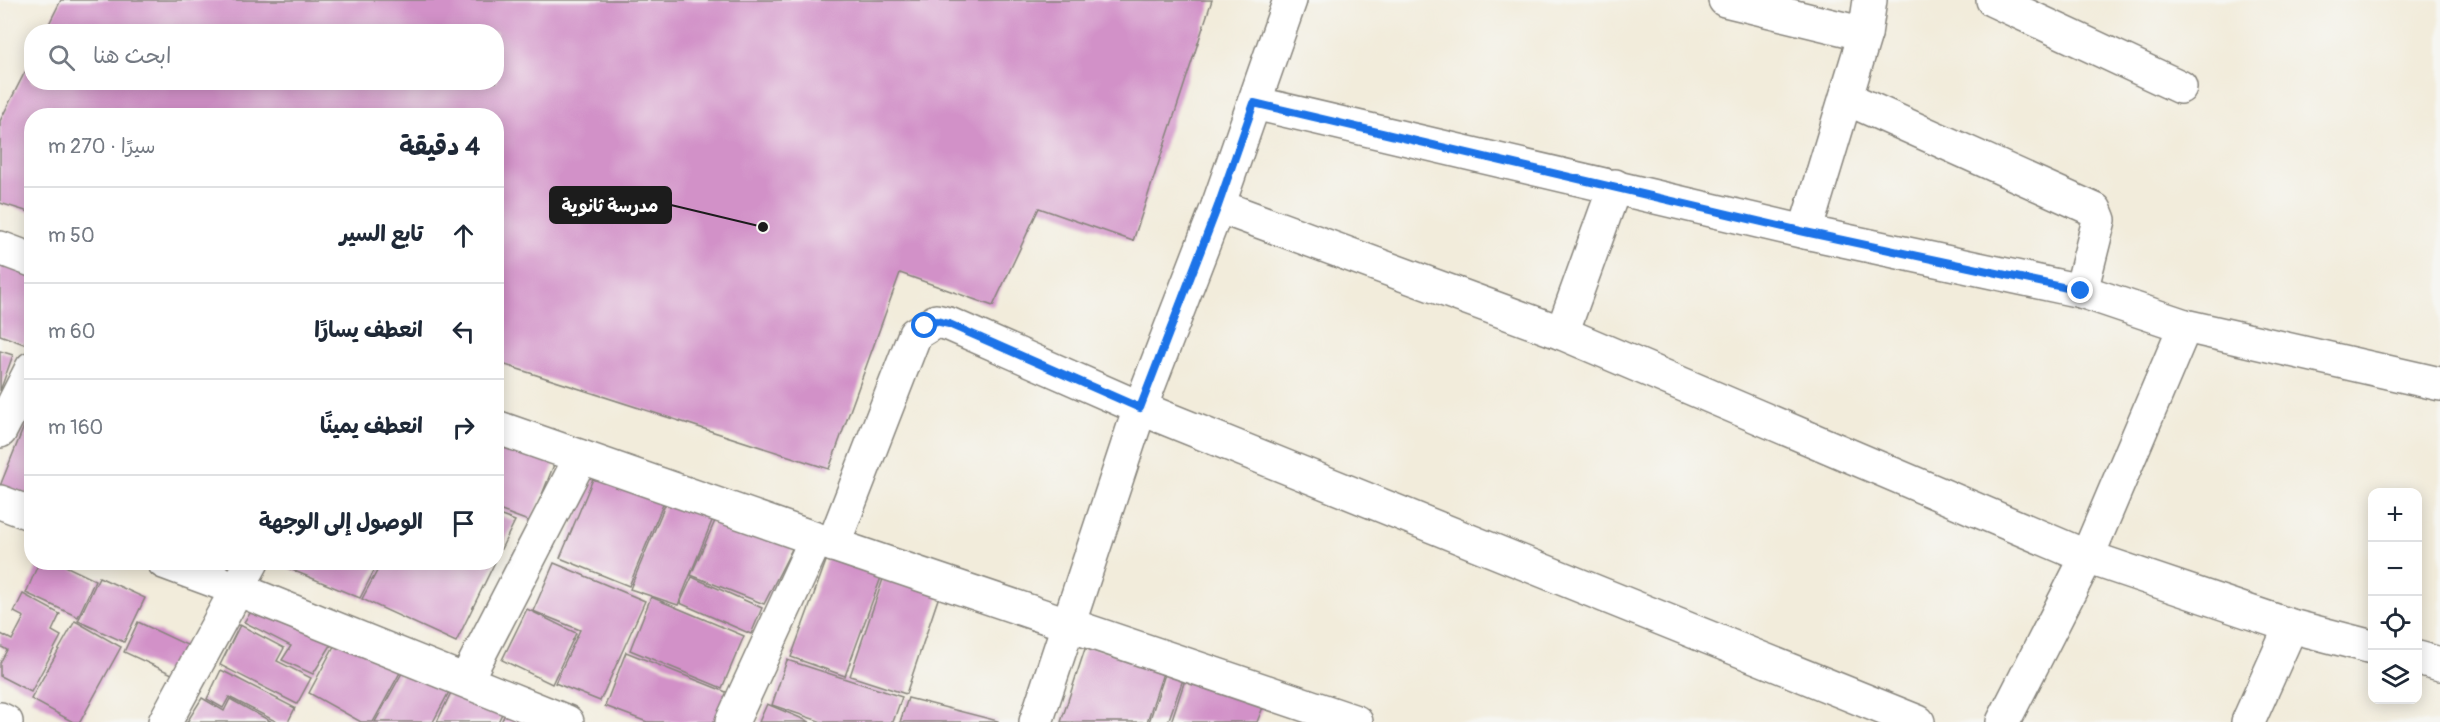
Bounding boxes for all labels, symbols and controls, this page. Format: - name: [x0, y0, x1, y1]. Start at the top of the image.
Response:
- search box: [24, 24, 504, 90]
- icon: search: [45, 41, 78, 74]
- text: ابحث هنا: [93, 42, 171, 70]
- text: 4 دقيقة: [399, 131, 480, 163]
- text: سيرًا · 270 m: [48, 134, 155, 159]
- callout: مدرسة ثانوية: [550, 187, 671, 223]
- text: مدرسة ثانوية: [562, 195, 658, 218]
- icon: ahead: [447, 219, 480, 252]
- text: تابع السير: [340, 220, 423, 248]
- text: 50 m: [48, 223, 95, 248]
- route end: [2067, 277, 2093, 303]
- route start: [911, 312, 937, 338]
- icon: left: [447, 315, 480, 348]
- text: انعطف يسارًا: [314, 316, 423, 344]
- text: 60 m: [48, 319, 95, 344]
- icon: right: [447, 411, 480, 444]
- text: انعطف يمينًا: [320, 412, 423, 440]
- text: 160 m: [48, 415, 103, 440]
- map controls: [2368, 488, 2422, 704]
- button: +: [2368, 488, 2422, 542]
- icon: arrive: [447, 507, 480, 540]
- text: الوصول إلى الوجهة: [259, 508, 423, 536]
- button: −: [2368, 542, 2422, 596]
- button: locate: [2368, 596, 2422, 650]
- button: layers: [2368, 650, 2422, 704]

